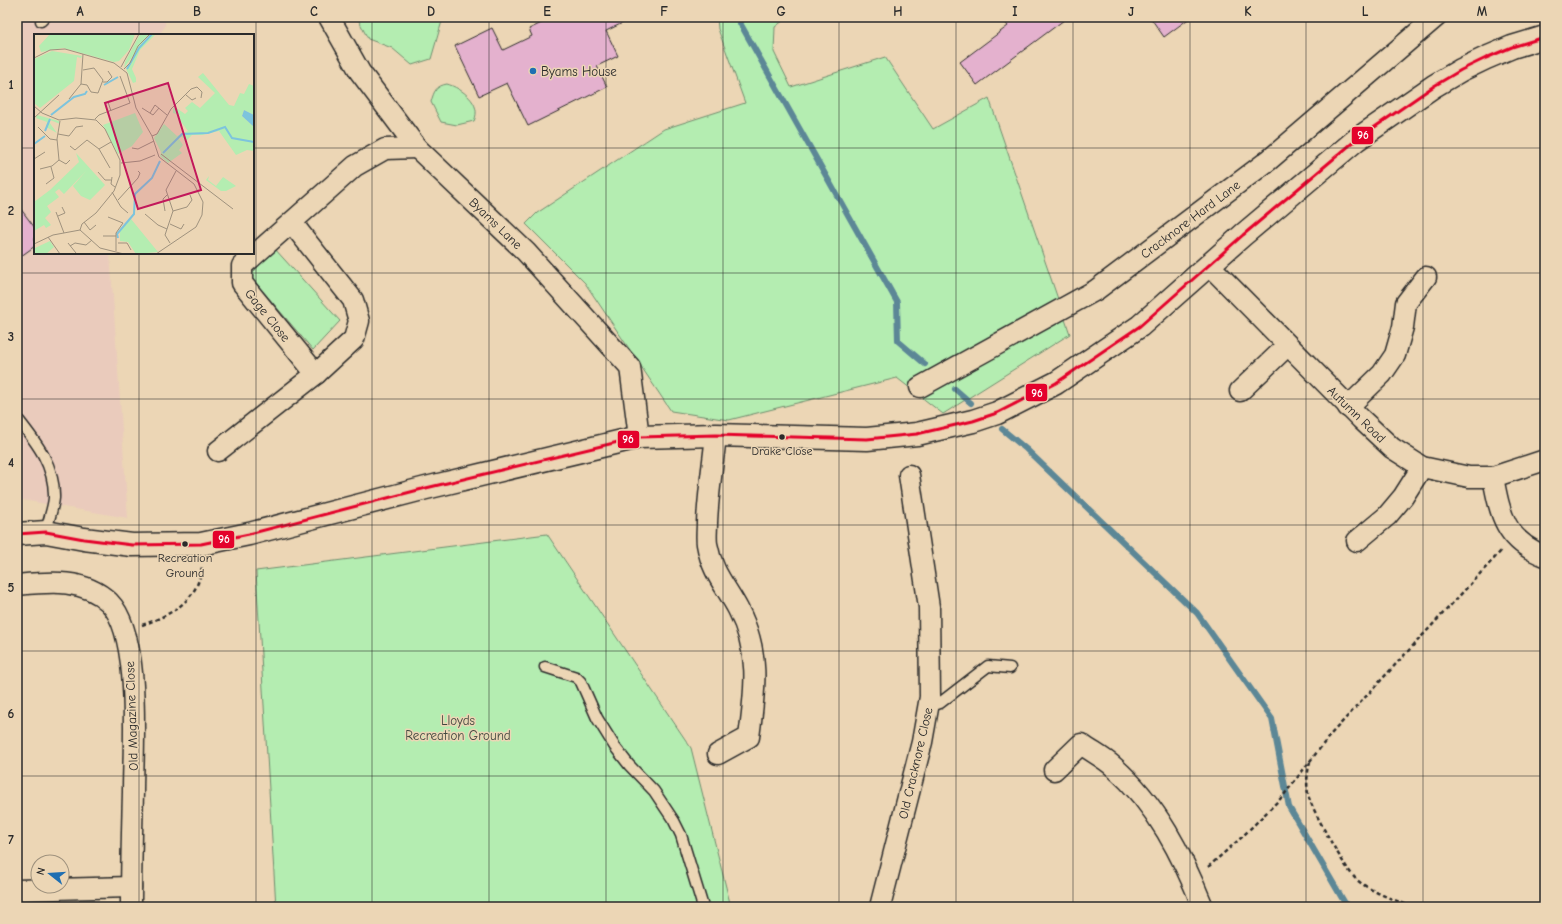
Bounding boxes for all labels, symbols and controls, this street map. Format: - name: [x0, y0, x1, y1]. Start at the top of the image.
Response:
- text: A: [76, 4, 84, 19]
- text: B: [193, 4, 201, 19]
- text: C: [310, 4, 318, 19]
- text: D: [427, 4, 435, 19]
- text: E: [543, 4, 551, 19]
- text: F: [660, 4, 668, 19]
- text: G: [776, 4, 786, 19]
- text: H: [893, 4, 903, 19]
- text: I: [1012, 4, 1018, 19]
- text: J: [1128, 4, 1134, 19]
- text: K: [1244, 4, 1252, 19]
- text: L: [1362, 4, 1369, 19]
- text: M: [1477, 4, 1488, 19]
- inset map: [34, 34, 254, 254]
- place label: Byams House: [541, 64, 617, 79]
- marker: Byams House: [528, 66, 538, 76]
- text: 1: [8, 77, 14, 92]
- line badge: 96: [1351, 126, 1374, 145]
- text: 96: [1357, 129, 1369, 142]
- street label: Cracknore Hard Lane: [1138, 177, 1243, 262]
- street label: Byams Lane: [466, 194, 526, 253]
- text: 2: [8, 203, 14, 218]
- street label: Gage Close: [242, 286, 294, 345]
- text: 3: [8, 329, 14, 344]
- line badge: 96: [1025, 383, 1048, 402]
- street label: Autumn Road: [1325, 383, 1389, 446]
- text: 96: [1031, 387, 1043, 400]
- line badge: 96: [617, 430, 640, 449]
- marker: Drake Close: [777, 432, 787, 442]
- text: 96: [622, 433, 634, 446]
- place label: Drake Close: [751, 444, 813, 458]
- text: 4: [8, 455, 14, 470]
- line badge: 96: [212, 530, 235, 549]
- text: 96: [218, 533, 230, 546]
- marker: Recreation Ground: [180, 539, 190, 549]
- place label: Recreation Ground: [158, 551, 212, 580]
- text: 5: [8, 580, 15, 595]
- street label: Old Magazine Close: [122, 660, 141, 771]
- street label: Old Cracknore Close: [895, 705, 936, 820]
- text: 6: [8, 706, 15, 721]
- park label: Lloyds Recreation Ground: [405, 713, 511, 743]
- text: 7: [8, 832, 14, 847]
- north arrow: [30, 854, 70, 894]
- text: N: [34, 866, 48, 877]

